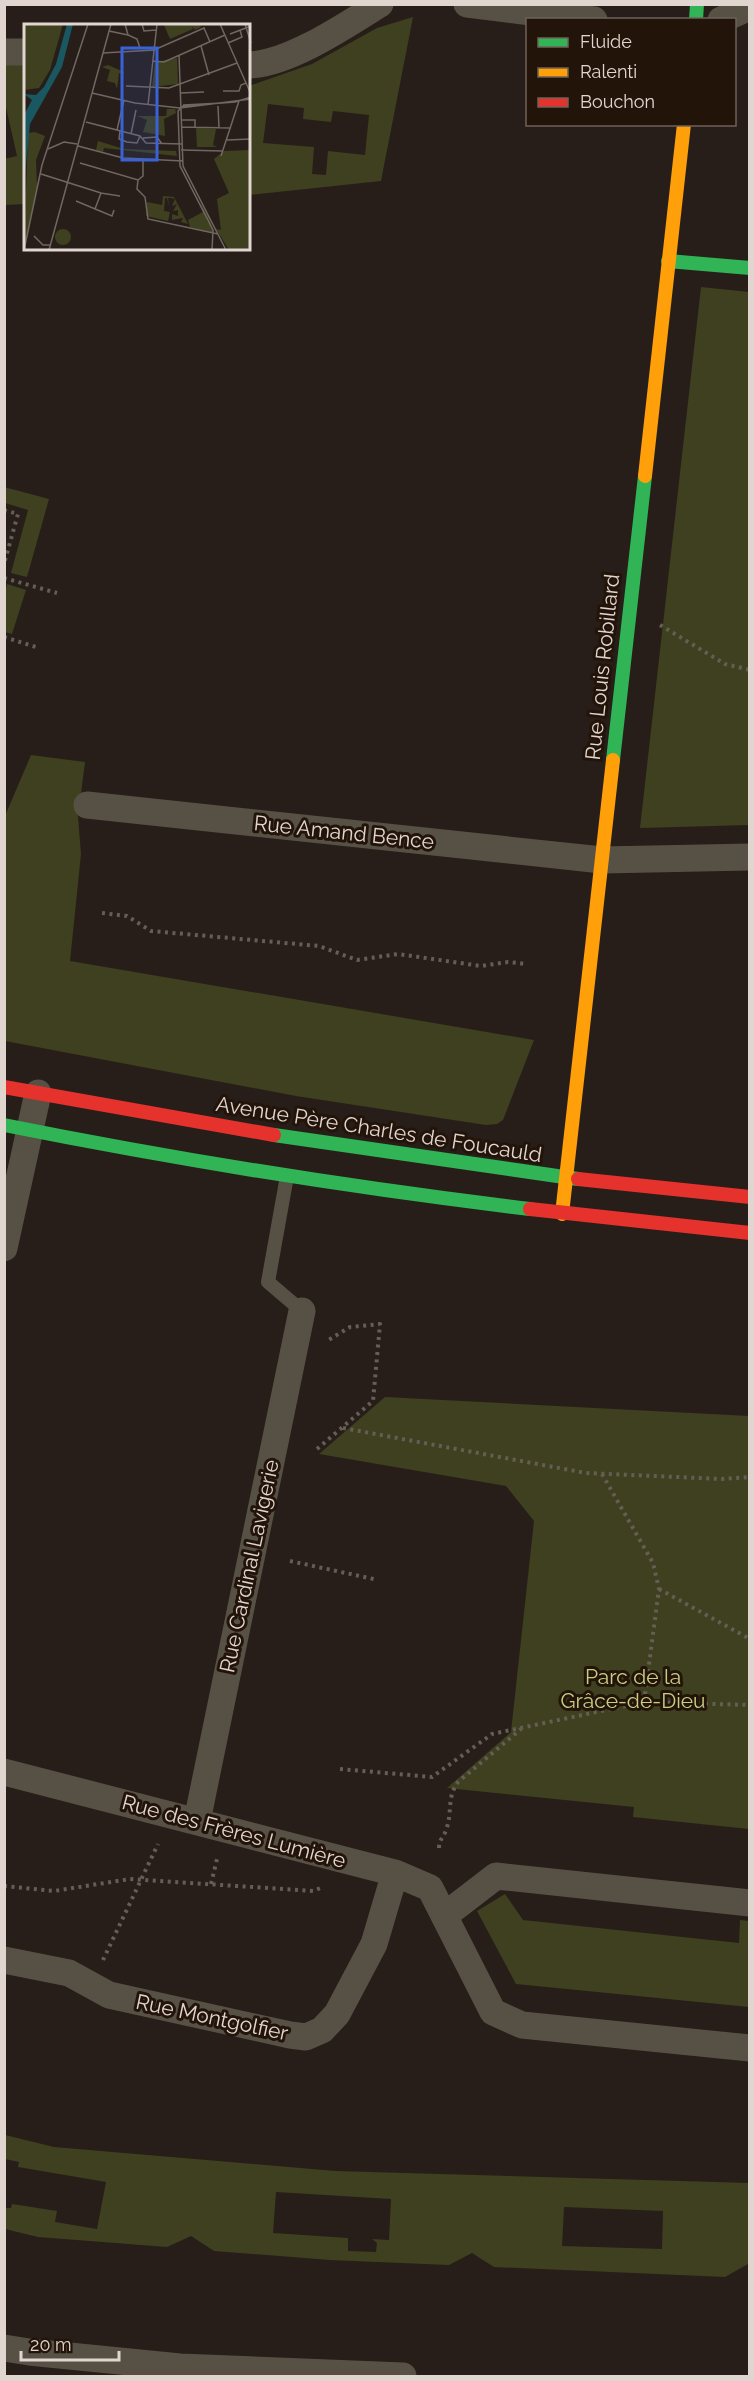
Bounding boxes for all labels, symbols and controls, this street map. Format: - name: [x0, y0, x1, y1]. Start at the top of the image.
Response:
- legend: [526, 18, 736, 126]
- inset map: [24, 24, 250, 250]
- text: Fluide: [580, 31, 632, 52]
- text: Ralenti: [580, 61, 637, 82]
- text: Bouchon: [580, 91, 655, 112]
- street label: Rue Louis Robillard: [580, 573, 624, 761]
- street label: Rue Amand Bence: [253, 810, 435, 854]
- street label: Avenue Père Charles de Foucauld: [214, 1091, 544, 1167]
- street label: Rue Cardinal Lavigerie: [214, 1457, 284, 1675]
- park label: Parc de la Grâce-de-Dieu: [560, 1664, 706, 1713]
- street label: Rue des Frères Lumière: [119, 1789, 349, 1873]
- street label: Rue Montgolfier: [134, 1989, 291, 2045]
- scale bar: [21, 2324, 118, 2362]
- text: 20 m: [30, 2334, 72, 2355]

